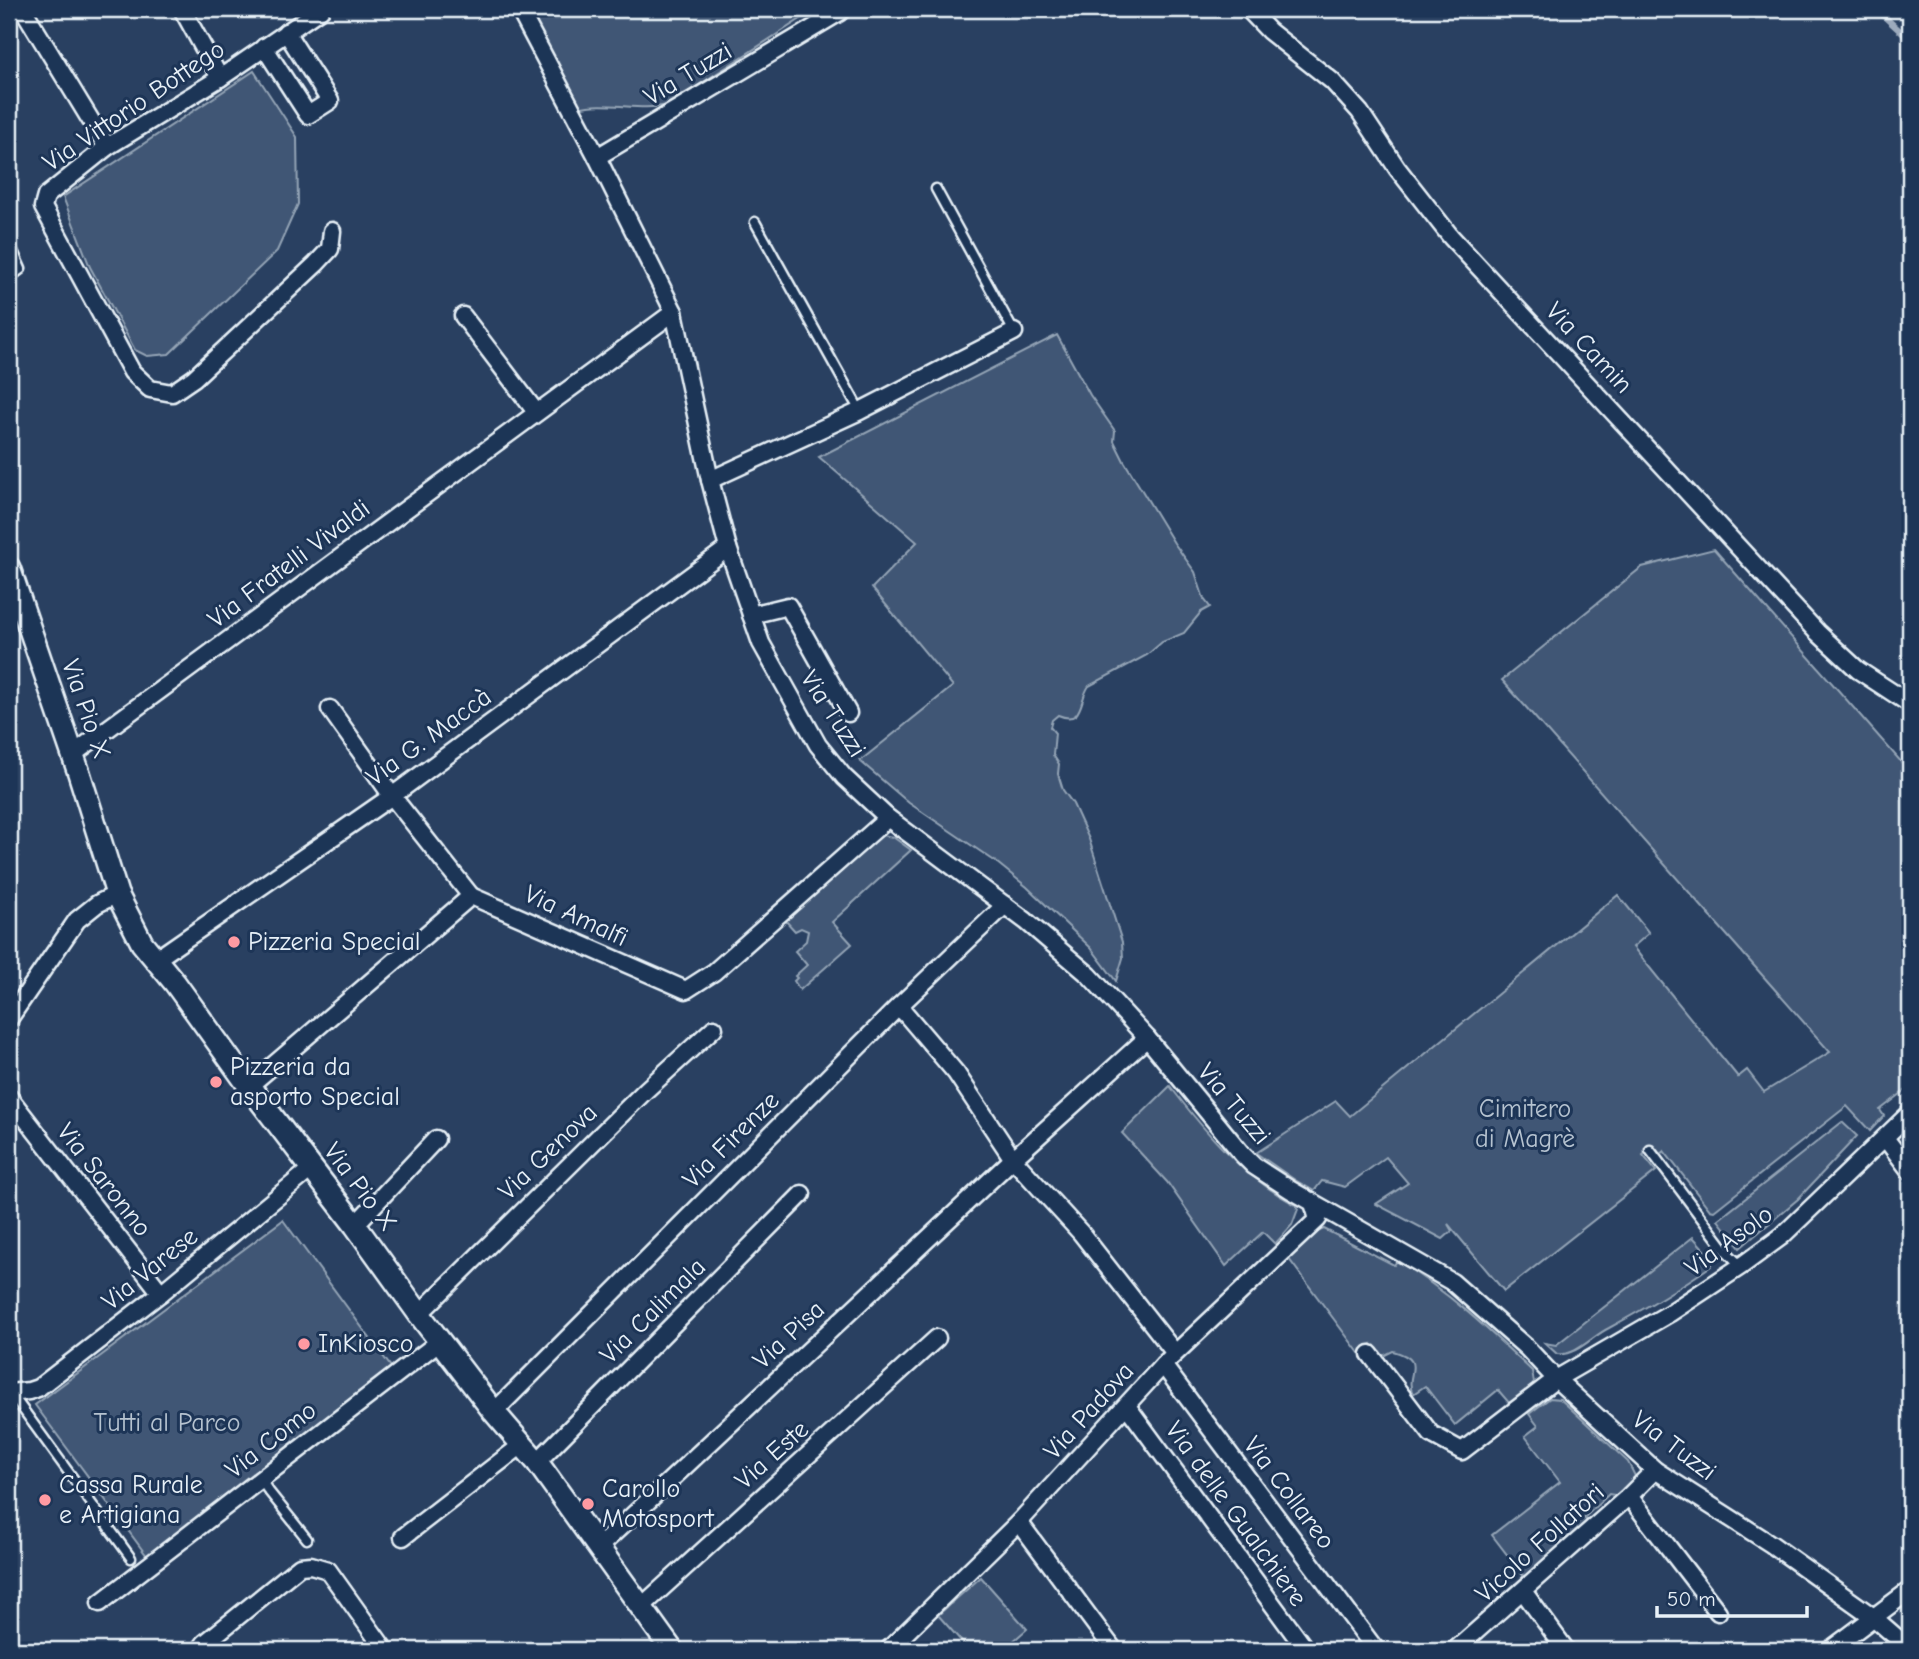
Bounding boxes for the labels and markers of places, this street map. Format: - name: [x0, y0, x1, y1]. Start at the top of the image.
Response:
- place label: Pizzeria Special: [248, 927, 421, 957]
- marker: Pizzeria Special: [226, 934, 242, 950]
- place label: Pizzeria da asporto Special: [230, 1052, 400, 1112]
- marker: Pizzeria da asporto Special: [208, 1074, 224, 1090]
- place label: InKiosco: [318, 1329, 414, 1359]
- marker: InKiosco: [296, 1336, 312, 1352]
- place label: Cassa Rurale e Artigiana: [59, 1470, 203, 1530]
- place label: Carollo Motosport: [602, 1474, 715, 1534]
- marker: Cassa Rurale e Artigiana: [37, 1492, 53, 1508]
- marker: Carollo Motosport: [580, 1496, 596, 1512]

